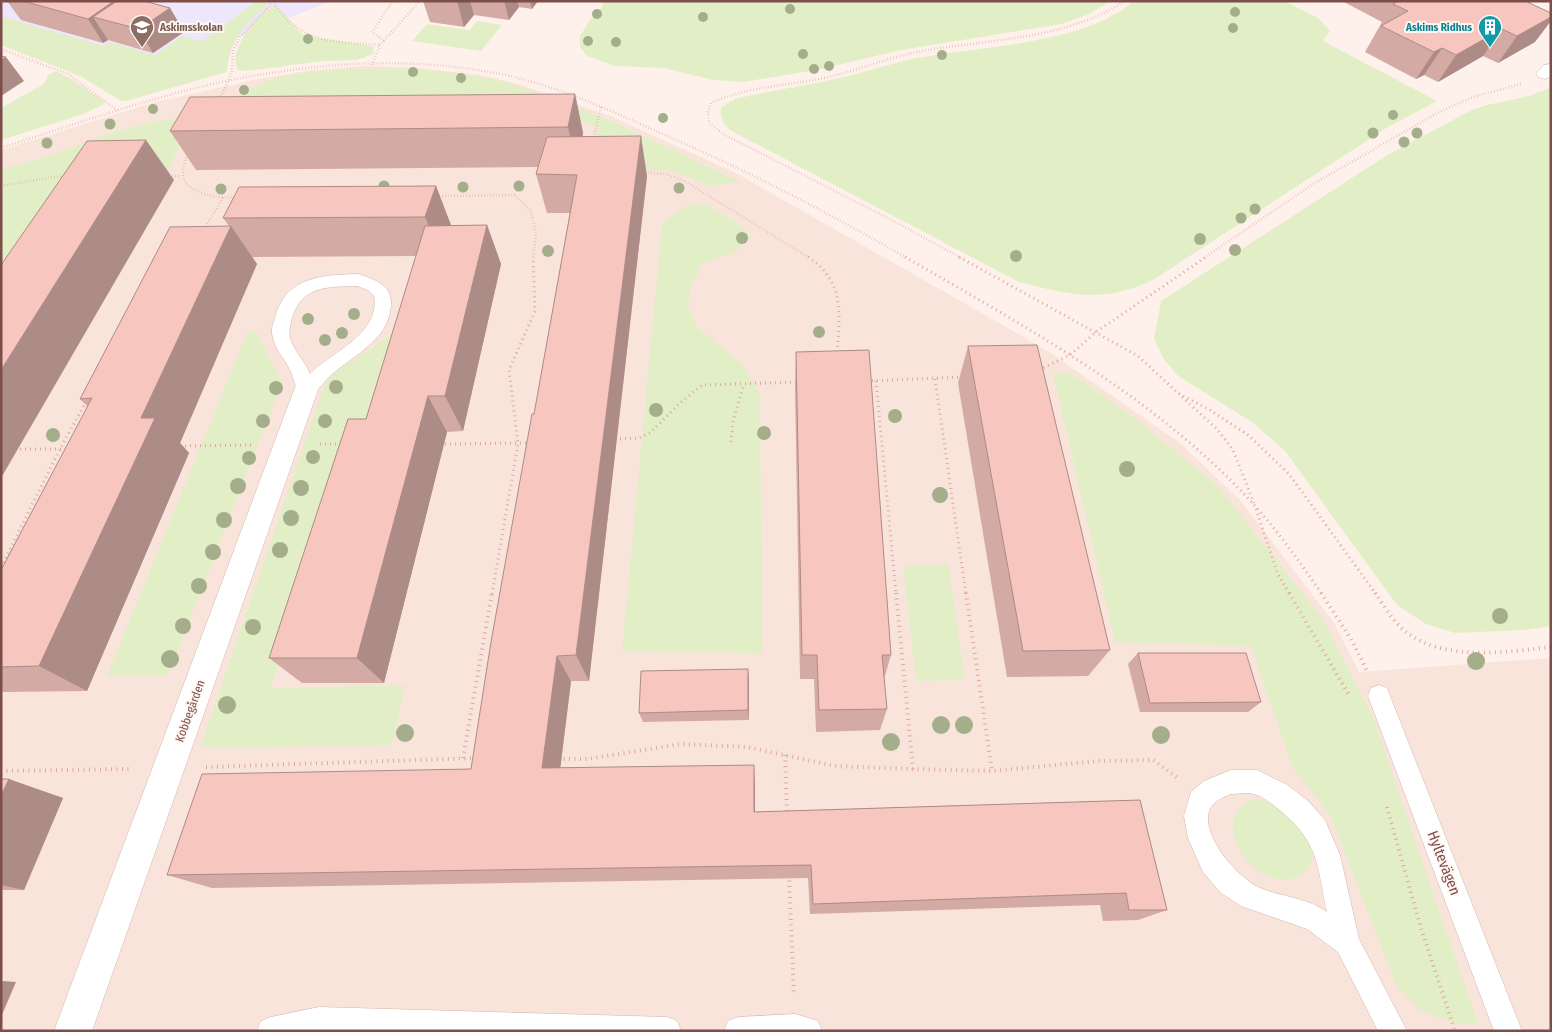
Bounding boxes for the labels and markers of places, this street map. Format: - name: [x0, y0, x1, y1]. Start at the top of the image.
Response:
- school or university icon: Askimsskolan: [129, 14, 155, 48]
- building icon: Askims Ridhus: [1477, 14, 1503, 48]
- place label: Askimsskolan: [159, 21, 223, 34]
- place label: Askims Ridhus: [1405, 21, 1472, 34]

